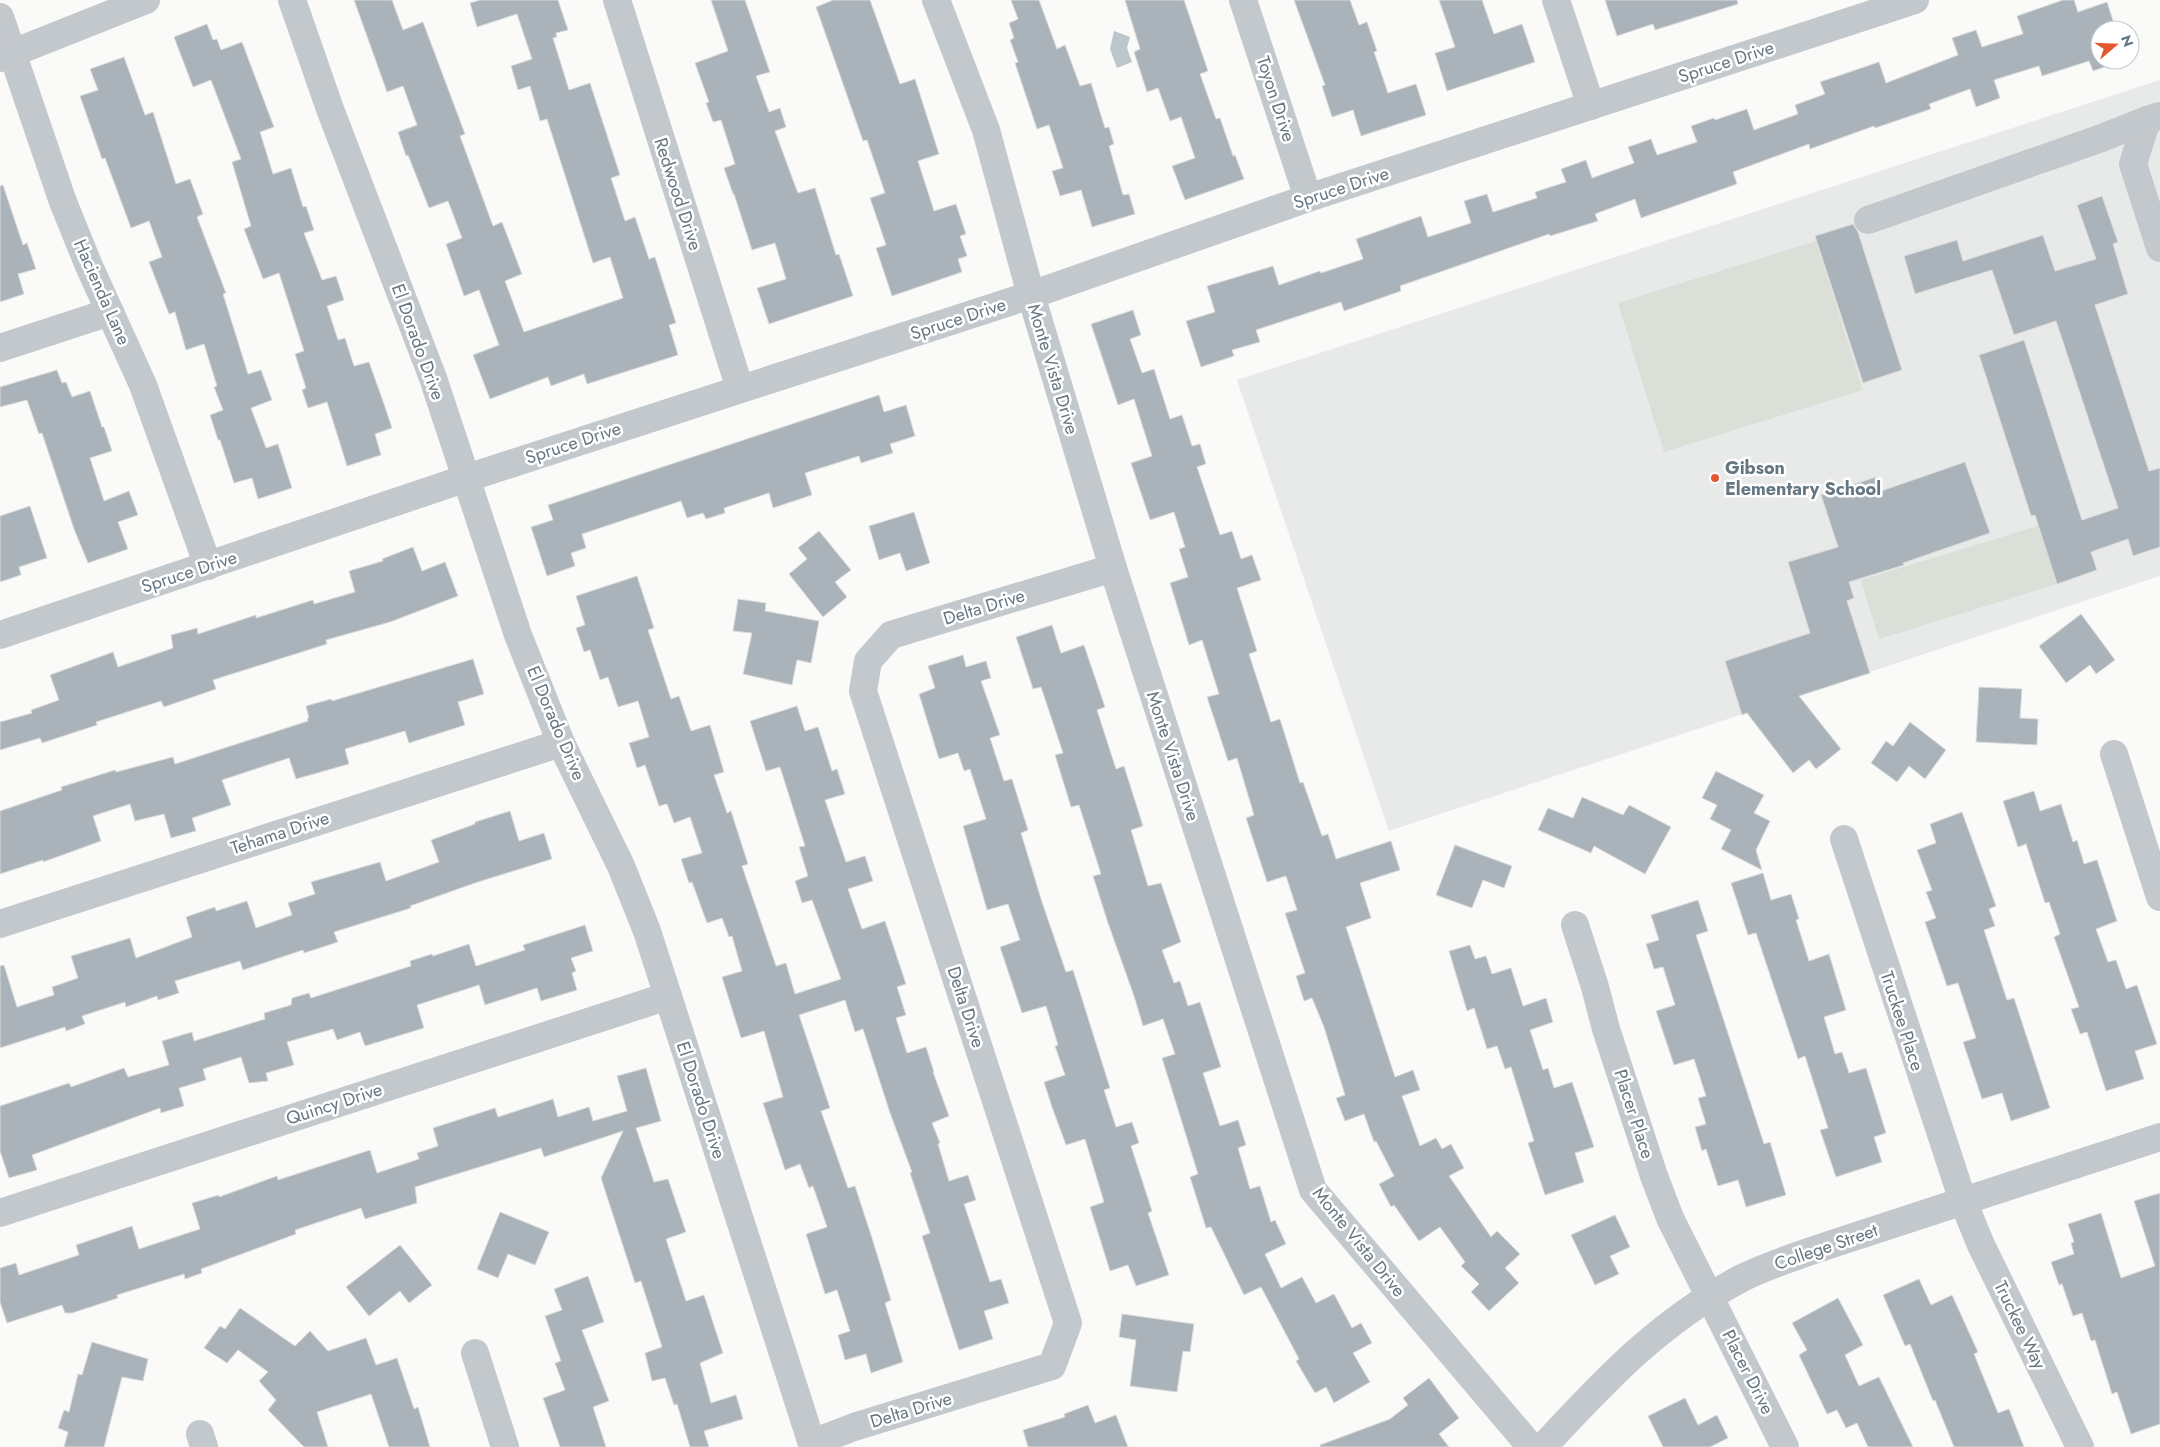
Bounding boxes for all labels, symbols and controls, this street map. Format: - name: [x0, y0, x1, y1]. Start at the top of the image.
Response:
- north arrow: [2090, 20, 2140, 70]
- text: N: [2116, 32, 2139, 49]
- street label: Spruce Drive: [1675, 34, 1777, 90]
- street label: Toyon Drive: [1250, 53, 1302, 145]
- street label: Redwood Drive: [648, 134, 708, 254]
- street label: Spruce Drive: [1290, 160, 1392, 216]
- street label: Hacienda Lane: [67, 235, 137, 349]
- street label: El Dorado Drive: [385, 280, 451, 404]
- street label: Spruce Drive: [907, 291, 1009, 347]
- street label: Monte Vista Drive: [1021, 301, 1085, 437]
- street label: Spruce Drive: [522, 415, 624, 471]
- place label: Gibson Elementary School: [1725, 455, 1881, 502]
- marker: Gibson Elementary School: [1709, 472, 1721, 484]
- street label: Spruce Drive: [138, 544, 240, 600]
- street label: Delta Drive: [940, 582, 1028, 632]
- street label: El Dorado Drive: [520, 662, 592, 784]
- street label: Monte Vista Drive: [1140, 688, 1206, 824]
- street label: Tehama Drive: [227, 805, 333, 861]
- street label: Delta Drive: [941, 963, 991, 1051]
- street label: Truckee Place: [1874, 968, 1930, 1074]
- street label: El Dorado Drive: [670, 1038, 732, 1162]
- street label: Placer Place: [1607, 1066, 1661, 1162]
- street label: Quincy Drive: [283, 1076, 385, 1132]
- street label: Monte Vista Drive: [1306, 1181, 1412, 1303]
- street label: College Street: [1771, 1217, 1882, 1277]
- street label: Truckee Way: [1987, 1276, 2053, 1374]
- street label: Placer Drive: [1716, 1325, 1780, 1419]
- street label: Delta Drive: [867, 1385, 955, 1435]

